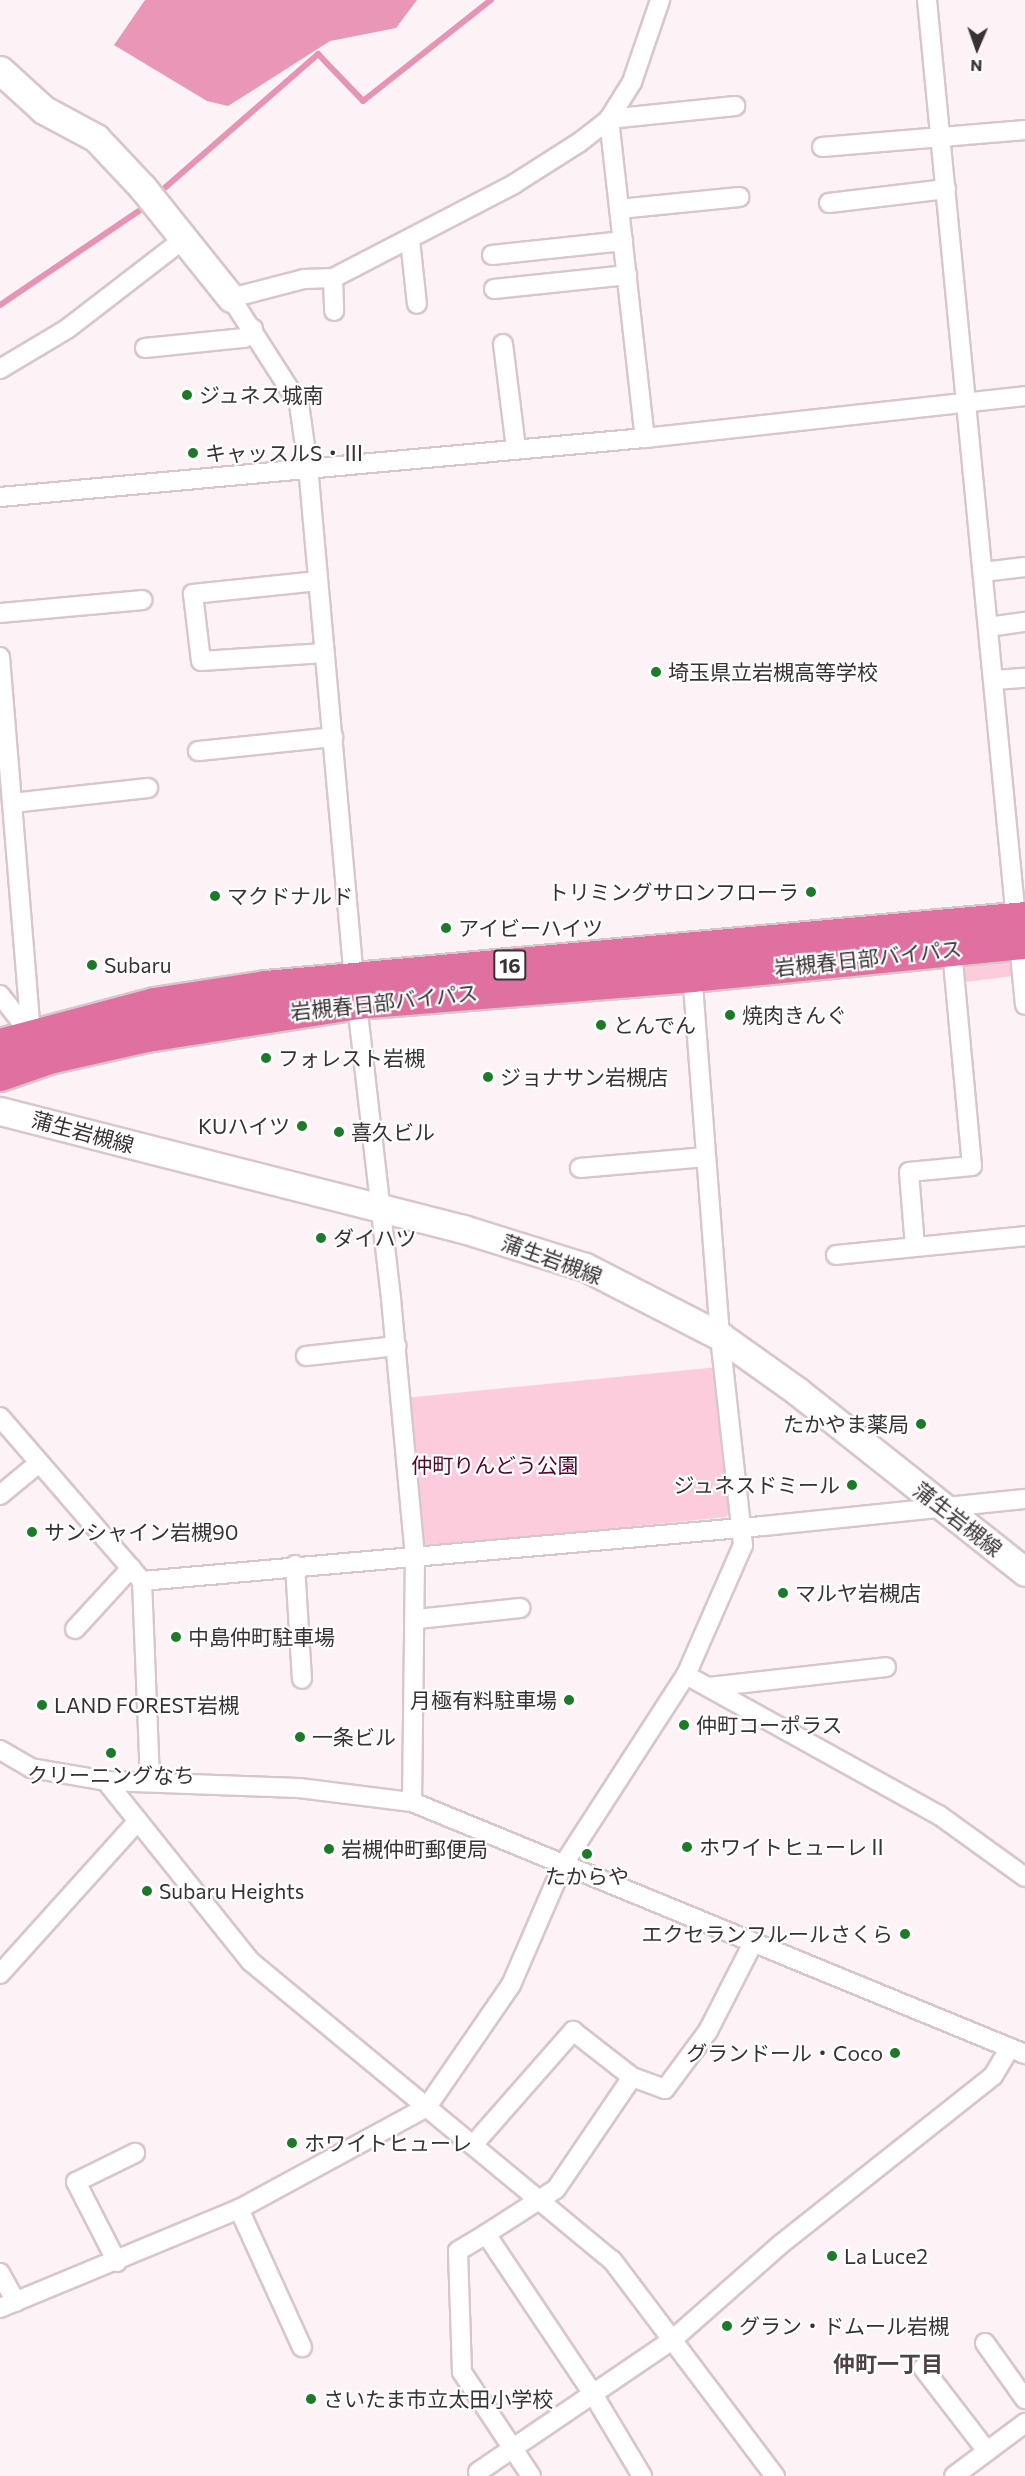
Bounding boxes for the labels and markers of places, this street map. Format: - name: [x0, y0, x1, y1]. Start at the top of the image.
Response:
- place label: ジュネス城南: [199, 382, 325, 408]
- marker: ジュネス城南: [180, 388, 194, 402]
- place label: キャッスルS・Ⅲ: [205, 440, 364, 466]
- marker: キャッスルS・Ⅲ: [186, 446, 200, 460]
- place label: 埼玉県立岩槻高等学校: [668, 659, 878, 685]
- marker: 埼玉県立岩槻高等学校: [649, 665, 663, 679]
- place label: トリミングサロンフローラ: [547, 879, 799, 905]
- place label: マクドナルド: [227, 883, 353, 909]
- marker: トリミングサロンフローラ: [804, 885, 818, 899]
- marker: マクドナルド: [208, 889, 222, 903]
- place label: アイビーハイツ: [458, 915, 605, 941]
- marker: アイビーハイツ: [439, 921, 453, 935]
- place label: Subaru: [104, 952, 172, 978]
- marker: Subaru: [85, 958, 99, 972]
- place label: 焼肉きんぐ: [742, 1002, 847, 1028]
- marker: 焼肉きんぐ: [723, 1008, 737, 1022]
- place label: とんでん: [613, 1012, 697, 1038]
- marker: とんでん: [594, 1018, 608, 1032]
- place label: フォレスト岩槻: [278, 1045, 425, 1071]
- marker: フォレスト岩槻: [259, 1051, 273, 1065]
- place label: ジョナサン岩槻店: [500, 1064, 668, 1090]
- marker: ジョナサン岩槻店: [481, 1070, 495, 1084]
- place label: KUハイツ: [198, 1113, 290, 1139]
- marker: KUハイツ: [295, 1119, 309, 1133]
- place label: 喜久ビル: [351, 1119, 435, 1145]
- marker: 喜久ビル: [332, 1125, 346, 1139]
- place label: ダイハツ: [333, 1225, 417, 1251]
- marker: ダイハツ: [314, 1231, 328, 1245]
- place label: たかやま薬局: [783, 1411, 909, 1437]
- marker: たかやま薬局: [914, 1417, 928, 1431]
- place label: ジュネスドミール: [672, 1472, 840, 1498]
- marker: ジュネスドミール: [845, 1478, 859, 1492]
- place label: サンシャイン岩槻90: [44, 1519, 238, 1545]
- marker: サンシャイン岩槻90: [25, 1525, 39, 1539]
- place label: マルヤ岩槻店: [795, 1580, 921, 1606]
- marker: マルヤ岩槻店: [776, 1586, 790, 1600]
- place label: 中島仲町駐車場: [188, 1624, 335, 1650]
- marker: 中島仲町駐車場: [169, 1630, 183, 1644]
- place label: 月極有料駐車場: [410, 1687, 557, 1713]
- place label: LAND FOREST岩槻: [54, 1692, 239, 1718]
- marker: 月極有料駐車場: [562, 1693, 576, 1707]
- marker: LAND FOREST岩槻: [35, 1698, 49, 1712]
- place label: 仲町コーポラス: [696, 1712, 843, 1738]
- marker: 仲町コーポラス: [677, 1718, 691, 1732]
- place label: 一条ビル: [312, 1724, 396, 1750]
- marker: 一条ビル: [293, 1730, 307, 1744]
- marker: クリーニングなち: [104, 1746, 118, 1760]
- place label: クリーニングなち: [27, 1762, 195, 1788]
- place label: ホワイトヒューレⅡ: [699, 1834, 888, 1860]
- place label: 岩槻仲町郵便局: [341, 1836, 488, 1862]
- marker: ホワイトヒューレⅡ: [680, 1840, 694, 1854]
- marker: 岩槻仲町郵便局: [322, 1842, 336, 1856]
- marker: たからや: [580, 1847, 594, 1861]
- place label: たからや: [545, 1863, 629, 1889]
- place label: Subaru Heights: [159, 1878, 304, 1904]
- marker: Subaru Heights: [140, 1884, 154, 1898]
- place label: エクセランフルールさくら: [641, 1921, 893, 1947]
- marker: エクセランフルールさくら: [898, 1927, 912, 1941]
- place label: グランドール・Coco: [686, 2040, 883, 2066]
- marker: グランドール・Coco: [888, 2046, 902, 2060]
- place label: ホワイトヒューレ: [304, 2130, 472, 2156]
- marker: ホワイトヒューレ: [285, 2136, 299, 2150]
- place label: La Luce2: [844, 2243, 928, 2269]
- marker: La Luce2: [825, 2249, 839, 2263]
- place label: グラン・ドムール岩槻: [739, 2313, 949, 2339]
- marker: グラン・ドムール岩槻: [720, 2319, 734, 2333]
- place label: さいたま市立太田小学校: [323, 2386, 554, 2412]
- marker: さいたま市立太田小学校: [304, 2392, 318, 2406]

